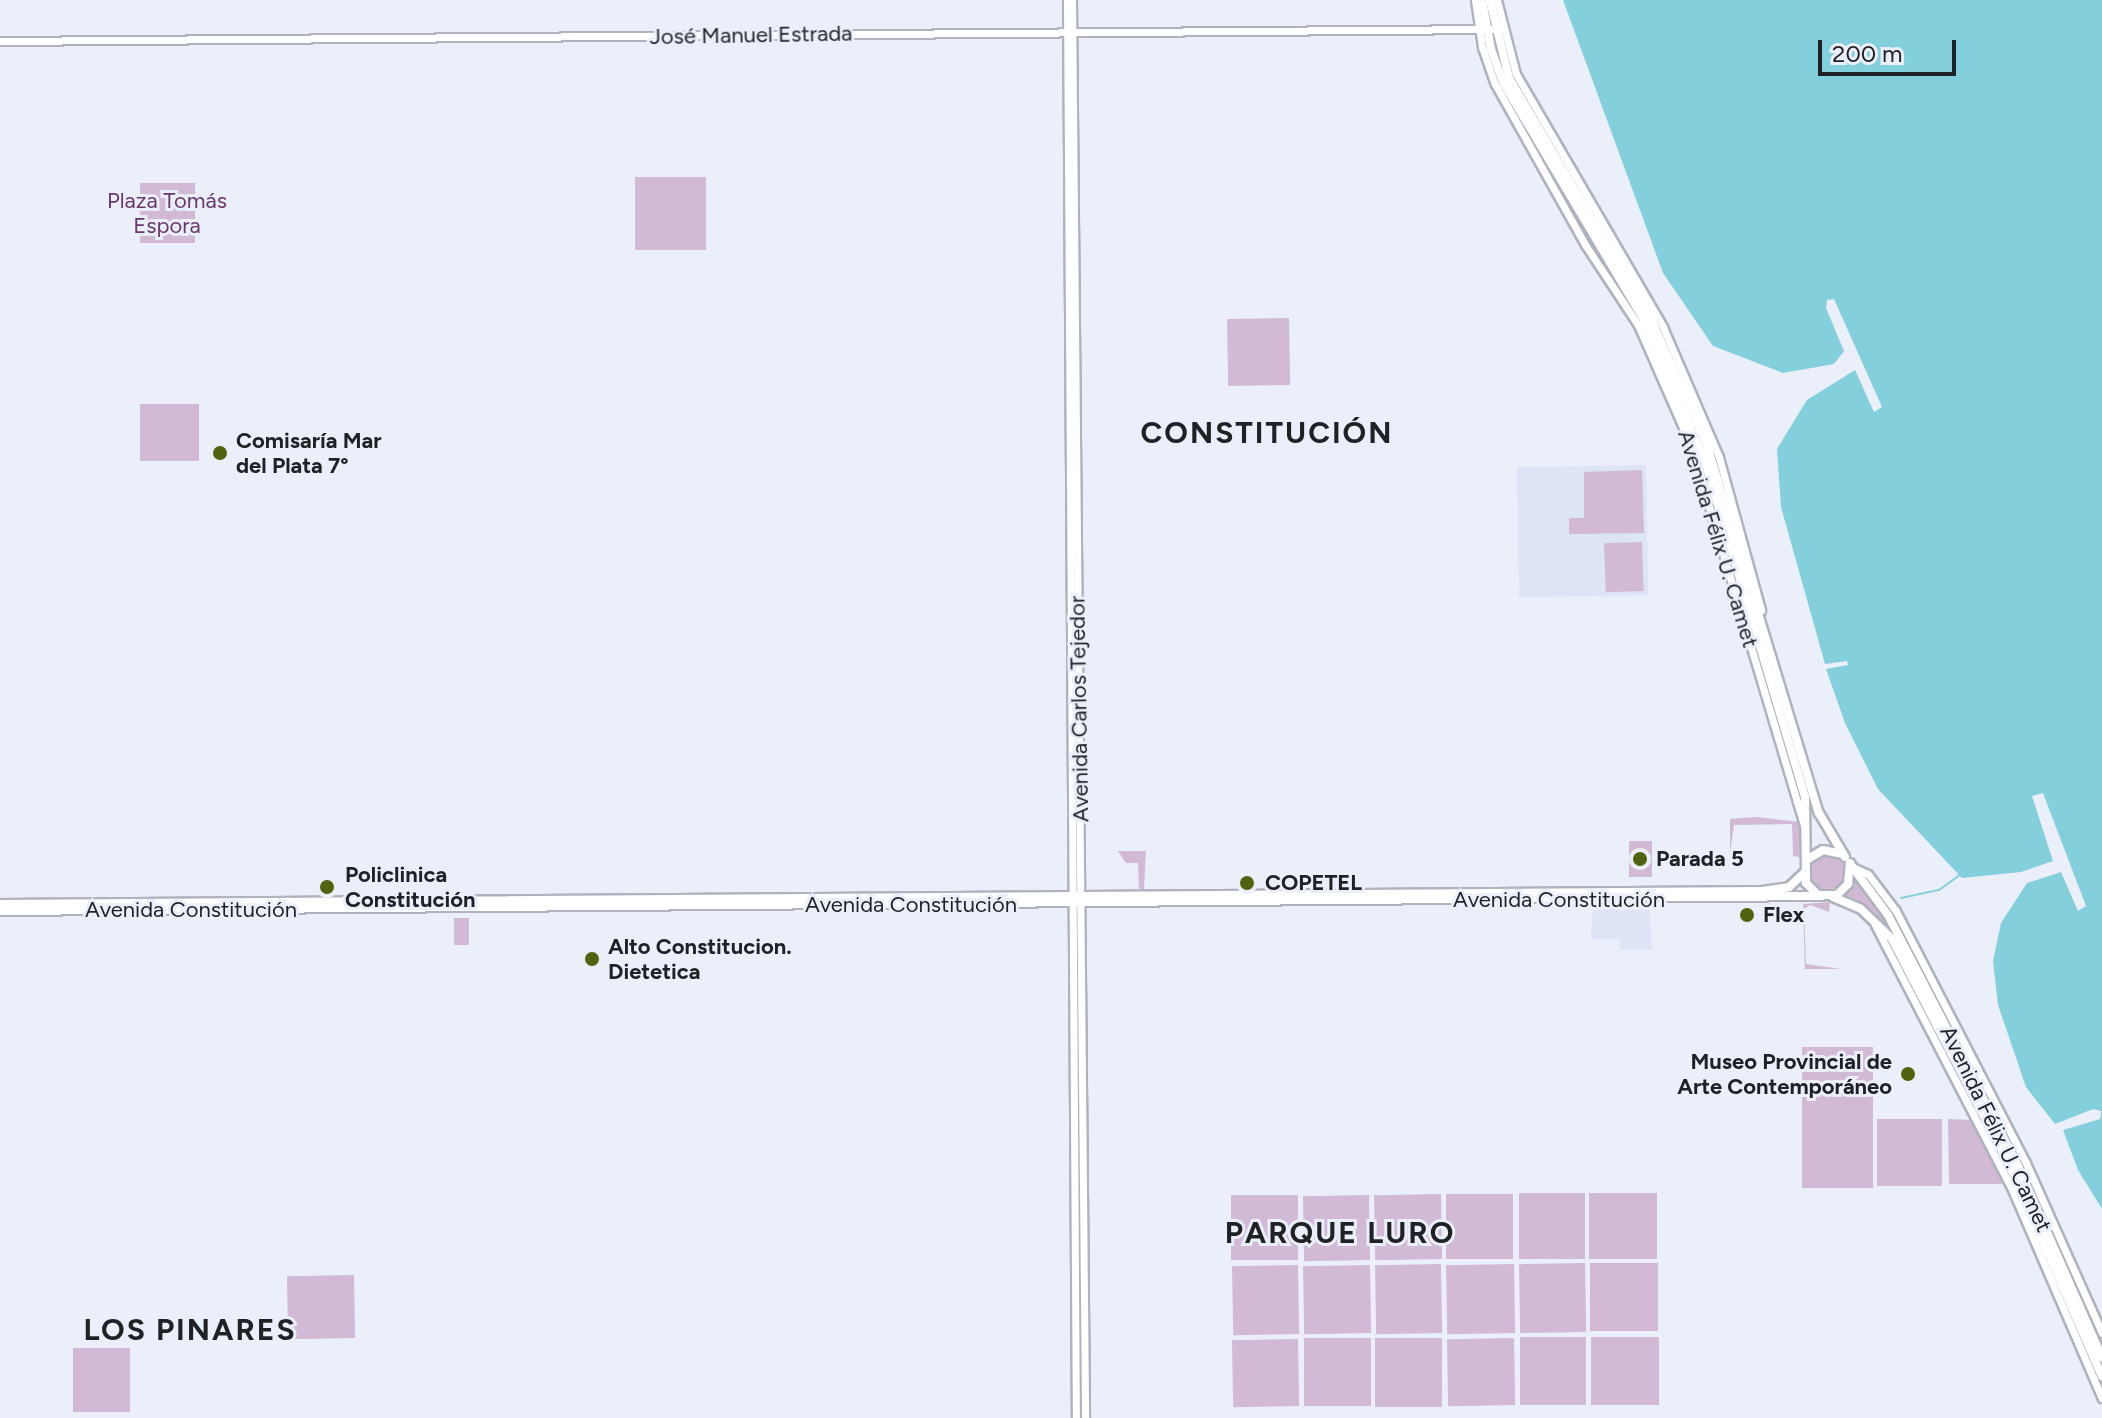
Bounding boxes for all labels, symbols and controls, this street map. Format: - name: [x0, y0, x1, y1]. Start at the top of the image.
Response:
- street label: José Manuel Estrada: [649, 20, 853, 50]
- scale bar: [1822, 24, 1960, 74]
- text: 200 m: [1832, 39, 1903, 68]
- park label: Plaza Tomás Espora: [107, 187, 227, 238]
- district label: CONSTITUCIÓN: [1141, 415, 1393, 451]
- place label: Comisaría Mar del Plata 7°: [236, 427, 382, 478]
- street label: Avenida Félix U. Camet: [1672, 427, 1764, 651]
- marker: Comisaría Mar del Plata 7°: [211, 444, 229, 462]
- street label: Avenida Carlos Tejedor: [1064, 596, 1094, 822]
- place label: Parada 5: [1656, 846, 1744, 872]
- marker: Parada 5: [1631, 850, 1649, 868]
- place label: Policlinica Constitución: [345, 861, 475, 912]
- place label: COPETEL: [1265, 870, 1362, 896]
- marker: COPETEL: [1236, 872, 1258, 894]
- marker: Policlinica Constitución: [316, 876, 338, 898]
- street label: Avenida Constitución: [1453, 887, 1665, 913]
- street label: Avenida Constitución: [805, 892, 1017, 918]
- street label: Avenida Constitución: [85, 897, 297, 923]
- place label: Flex: [1763, 902, 1804, 928]
- marker: Flex: [1738, 906, 1756, 924]
- place label: Alto Constitucion. Dietetica: [608, 933, 792, 984]
- marker: Alto Constitucion. Dietetica: [583, 950, 601, 968]
- street label: Avenida Félix U. Camet: [1935, 1022, 2057, 1236]
- place label: Museo Provincial de Arte Contemporáneo: [1677, 1048, 1892, 1100]
- marker: Museo Provincial de Arte Contemporáneo: [1899, 1065, 1917, 1083]
- district label: PARQUE LURO: [1225, 1215, 1455, 1251]
- district label: LOS PINARES: [83, 1312, 297, 1348]

